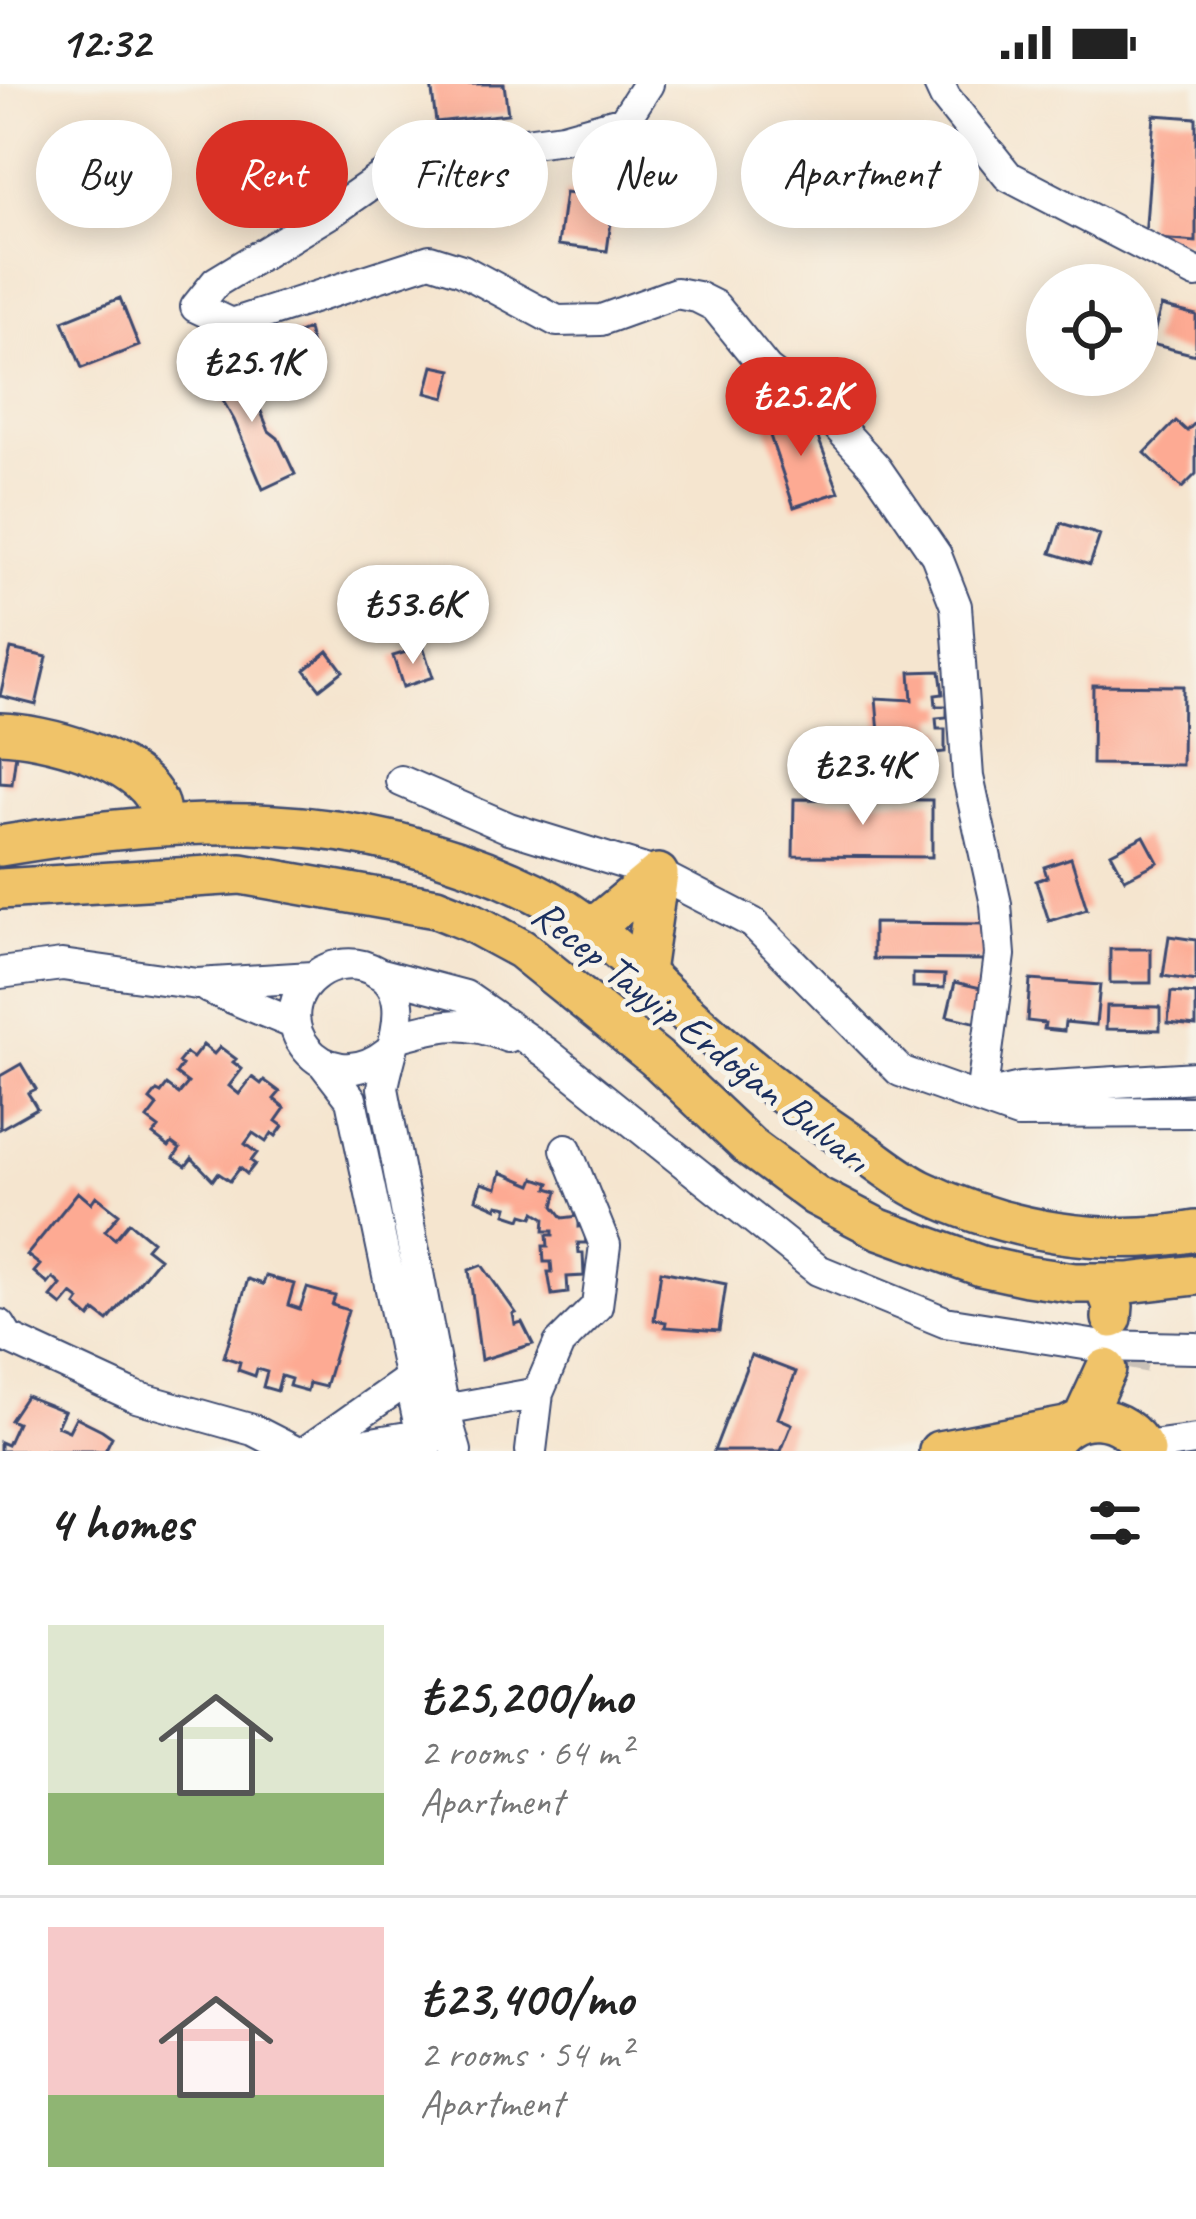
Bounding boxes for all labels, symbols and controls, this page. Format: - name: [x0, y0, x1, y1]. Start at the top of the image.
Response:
- text: 12:32: [60, 14, 150, 71]
- chip: Buy: [36, 120, 172, 228]
- chip: Rent: [196, 120, 348, 228]
- chip: Filters: [372, 120, 548, 228]
- chip: New: [572, 120, 717, 228]
- chip: Apartment: [741, 120, 979, 228]
- map controls: [1026, 264, 1158, 396]
- button: locate: [1026, 264, 1158, 396]
- pin: ₺25.1K: [154, 323, 350, 425]
- text: ₺25.1K: [203, 337, 301, 386]
- pin: ₺25.2K: [703, 357, 899, 459]
- text: ₺25.2K: [752, 371, 850, 420]
- pin: ₺53.6K: [315, 565, 511, 667]
- text: ₺53.6K: [364, 579, 462, 628]
- pin: ₺23.4K: [765, 726, 961, 828]
- text: ₺23.4K: [814, 740, 912, 789]
- street label: Recep Tayyip Erdoğan Bulvarı: [521, 887, 882, 1186]
- icon: filters: [1082, 1490, 1148, 1556]
- text: 4 homes: [48, 1491, 192, 1555]
- text: ₺25,200/mo: [420, 1664, 632, 1728]
- icon: home: [144, 1673, 288, 1817]
- text: 2 rooms · 64 m²: [420, 1728, 631, 1777]
- text: Apartment: [420, 1777, 563, 1826]
- text: ₺23,400/mo: [420, 1966, 633, 2030]
- icon: home: [144, 1975, 288, 2119]
- text: 2 rooms · 54 m²: [420, 2030, 631, 2079]
- text: Apartment: [420, 2079, 563, 2128]

